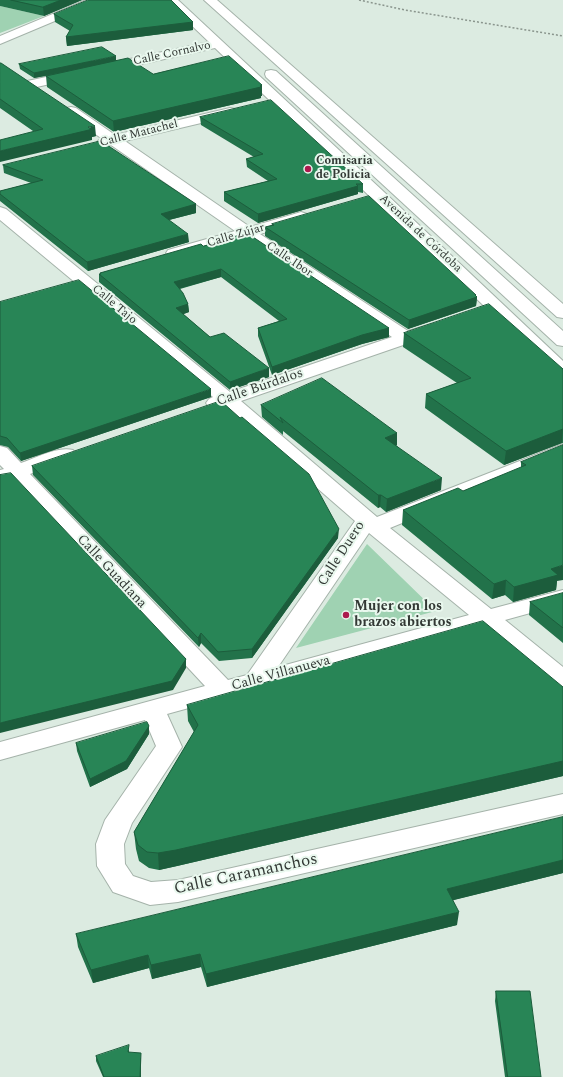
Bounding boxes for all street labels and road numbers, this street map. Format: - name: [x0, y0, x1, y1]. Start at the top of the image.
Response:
- street label: Calle Cornalvo: [132, 39, 212, 69]
- street label: Calle Matachel: [98, 117, 180, 151]
- street label: Avenida de Córdoba: [376, 192, 464, 276]
- street label: Calle Zújar: [206, 221, 266, 251]
- street label: Calle Ibor: [263, 239, 315, 281]
- street label: Calle Tajo: [89, 282, 139, 328]
- street label: Calle Búrdalos: [215, 365, 305, 411]
- street label: Calle Duero: [315, 518, 369, 590]
- street label: Calle Guadiana: [73, 532, 149, 612]
- street label: Calle Villanueva: [230, 653, 332, 695]
- street label: Calle Caramanchos: [172, 850, 320, 900]

